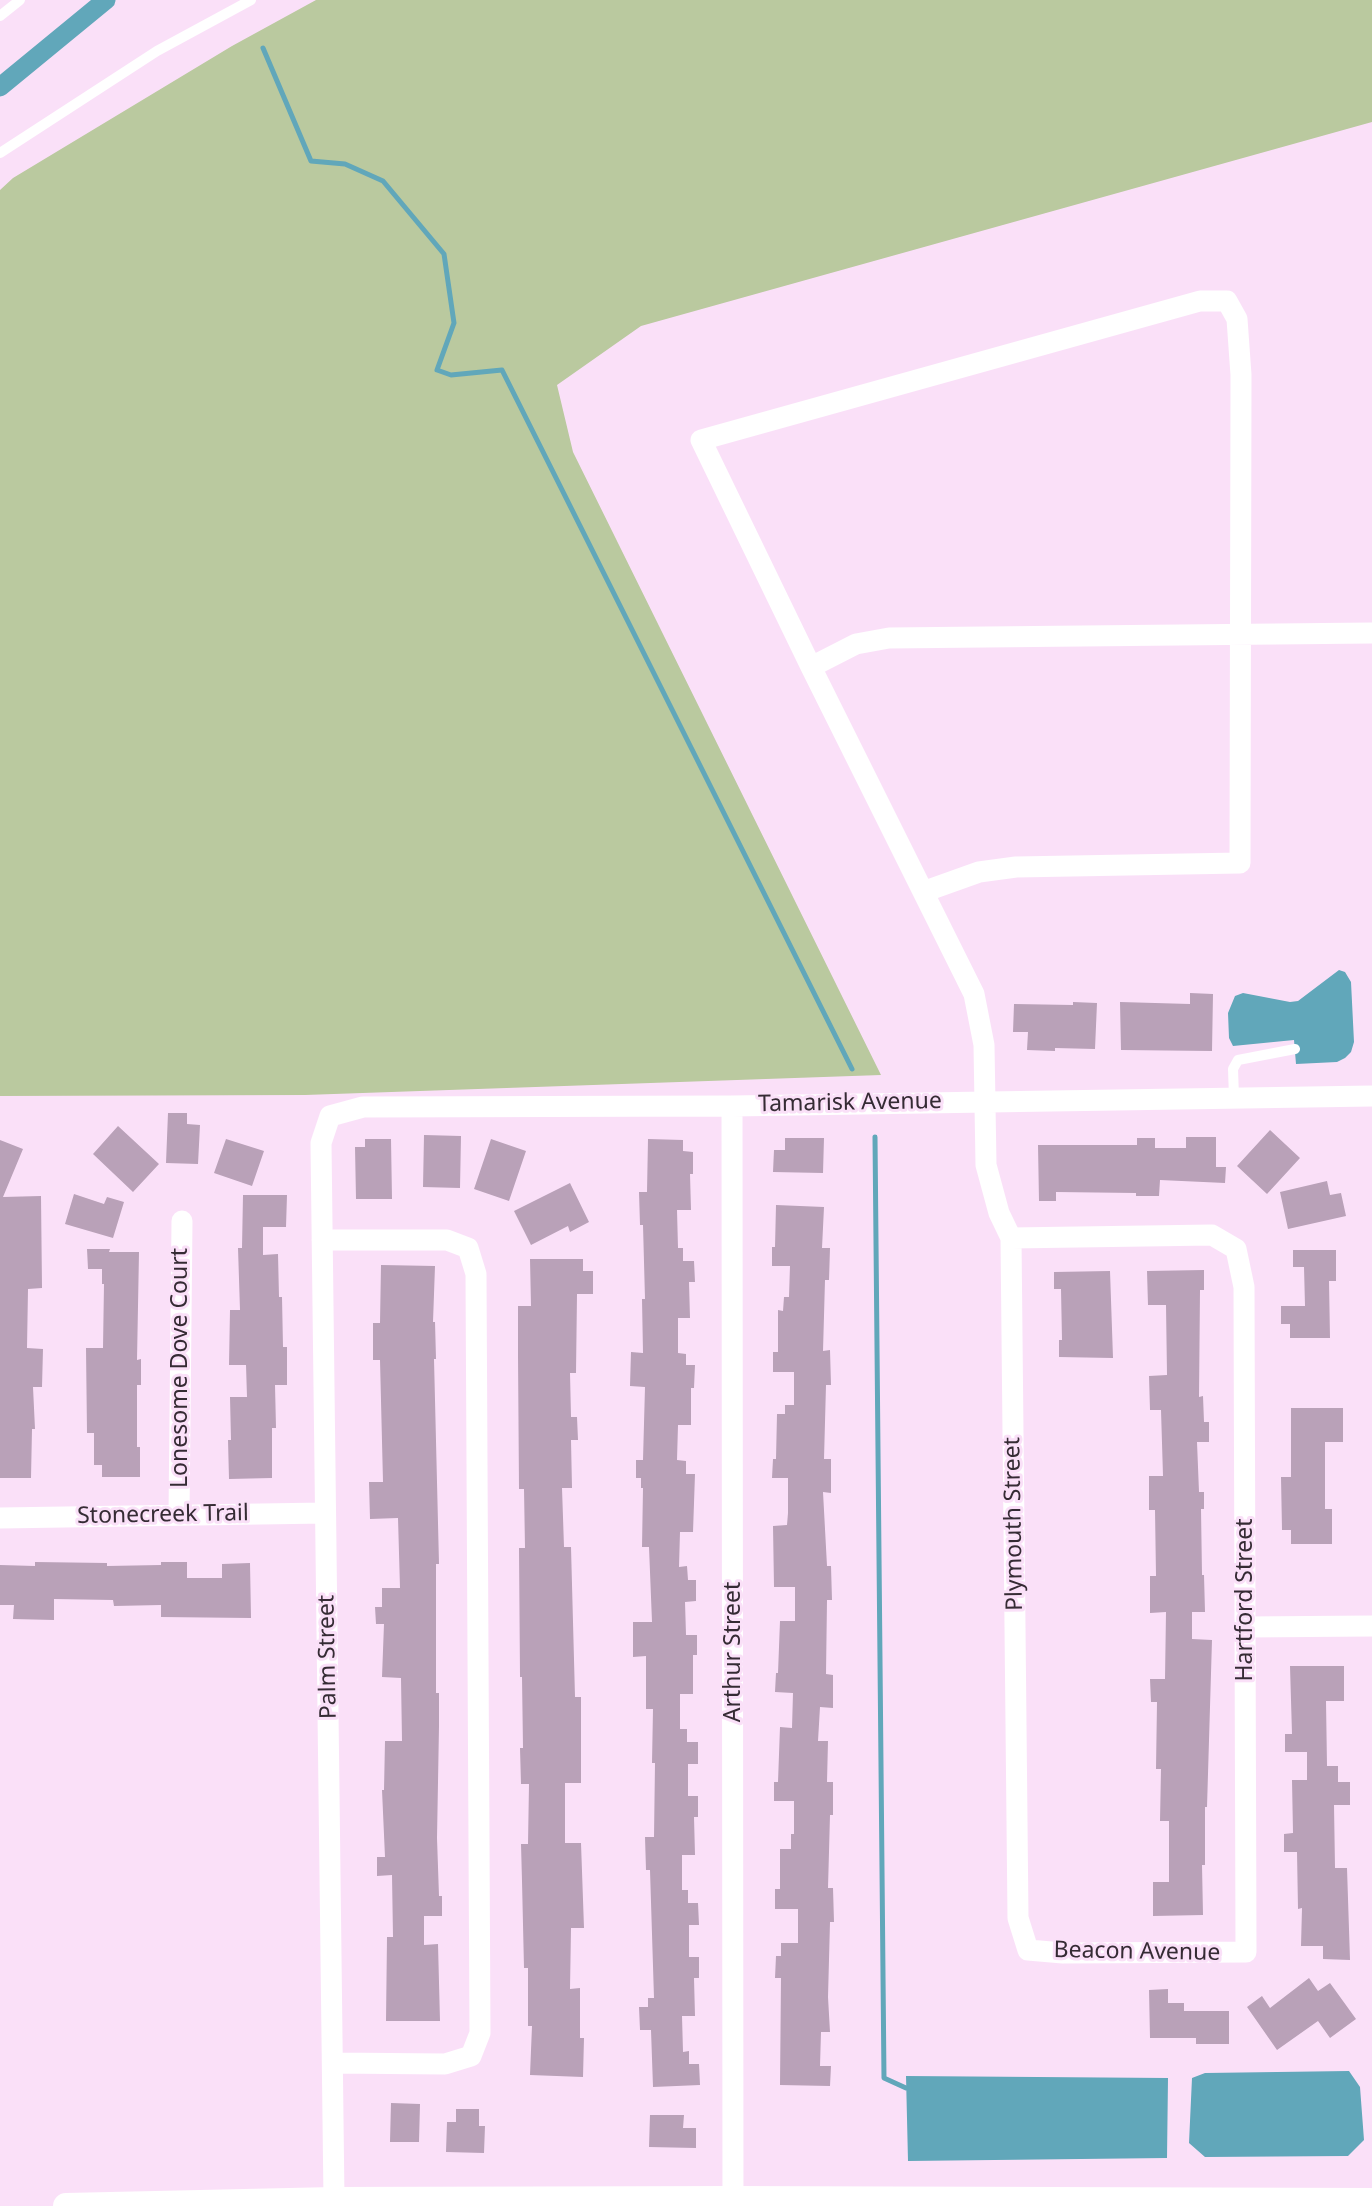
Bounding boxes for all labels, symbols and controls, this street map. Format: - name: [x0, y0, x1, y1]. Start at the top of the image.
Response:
- street label: Tamarisk Avenue: [758, 1088, 942, 1118]
- street label: Lonesome Dove Court: [166, 1248, 194, 1488]
- street label: Plymouth Street: [999, 1437, 1029, 1611]
- street label: Stonecreek Trail: [77, 1500, 249, 1530]
- street label: Hartford Street: [1231, 1519, 1259, 1681]
- street label: Arthur Street: [719, 1582, 747, 1722]
- street label: Palm Street: [313, 1595, 343, 1719]
- street label: Beacon Avenue: [1053, 1937, 1221, 1967]

